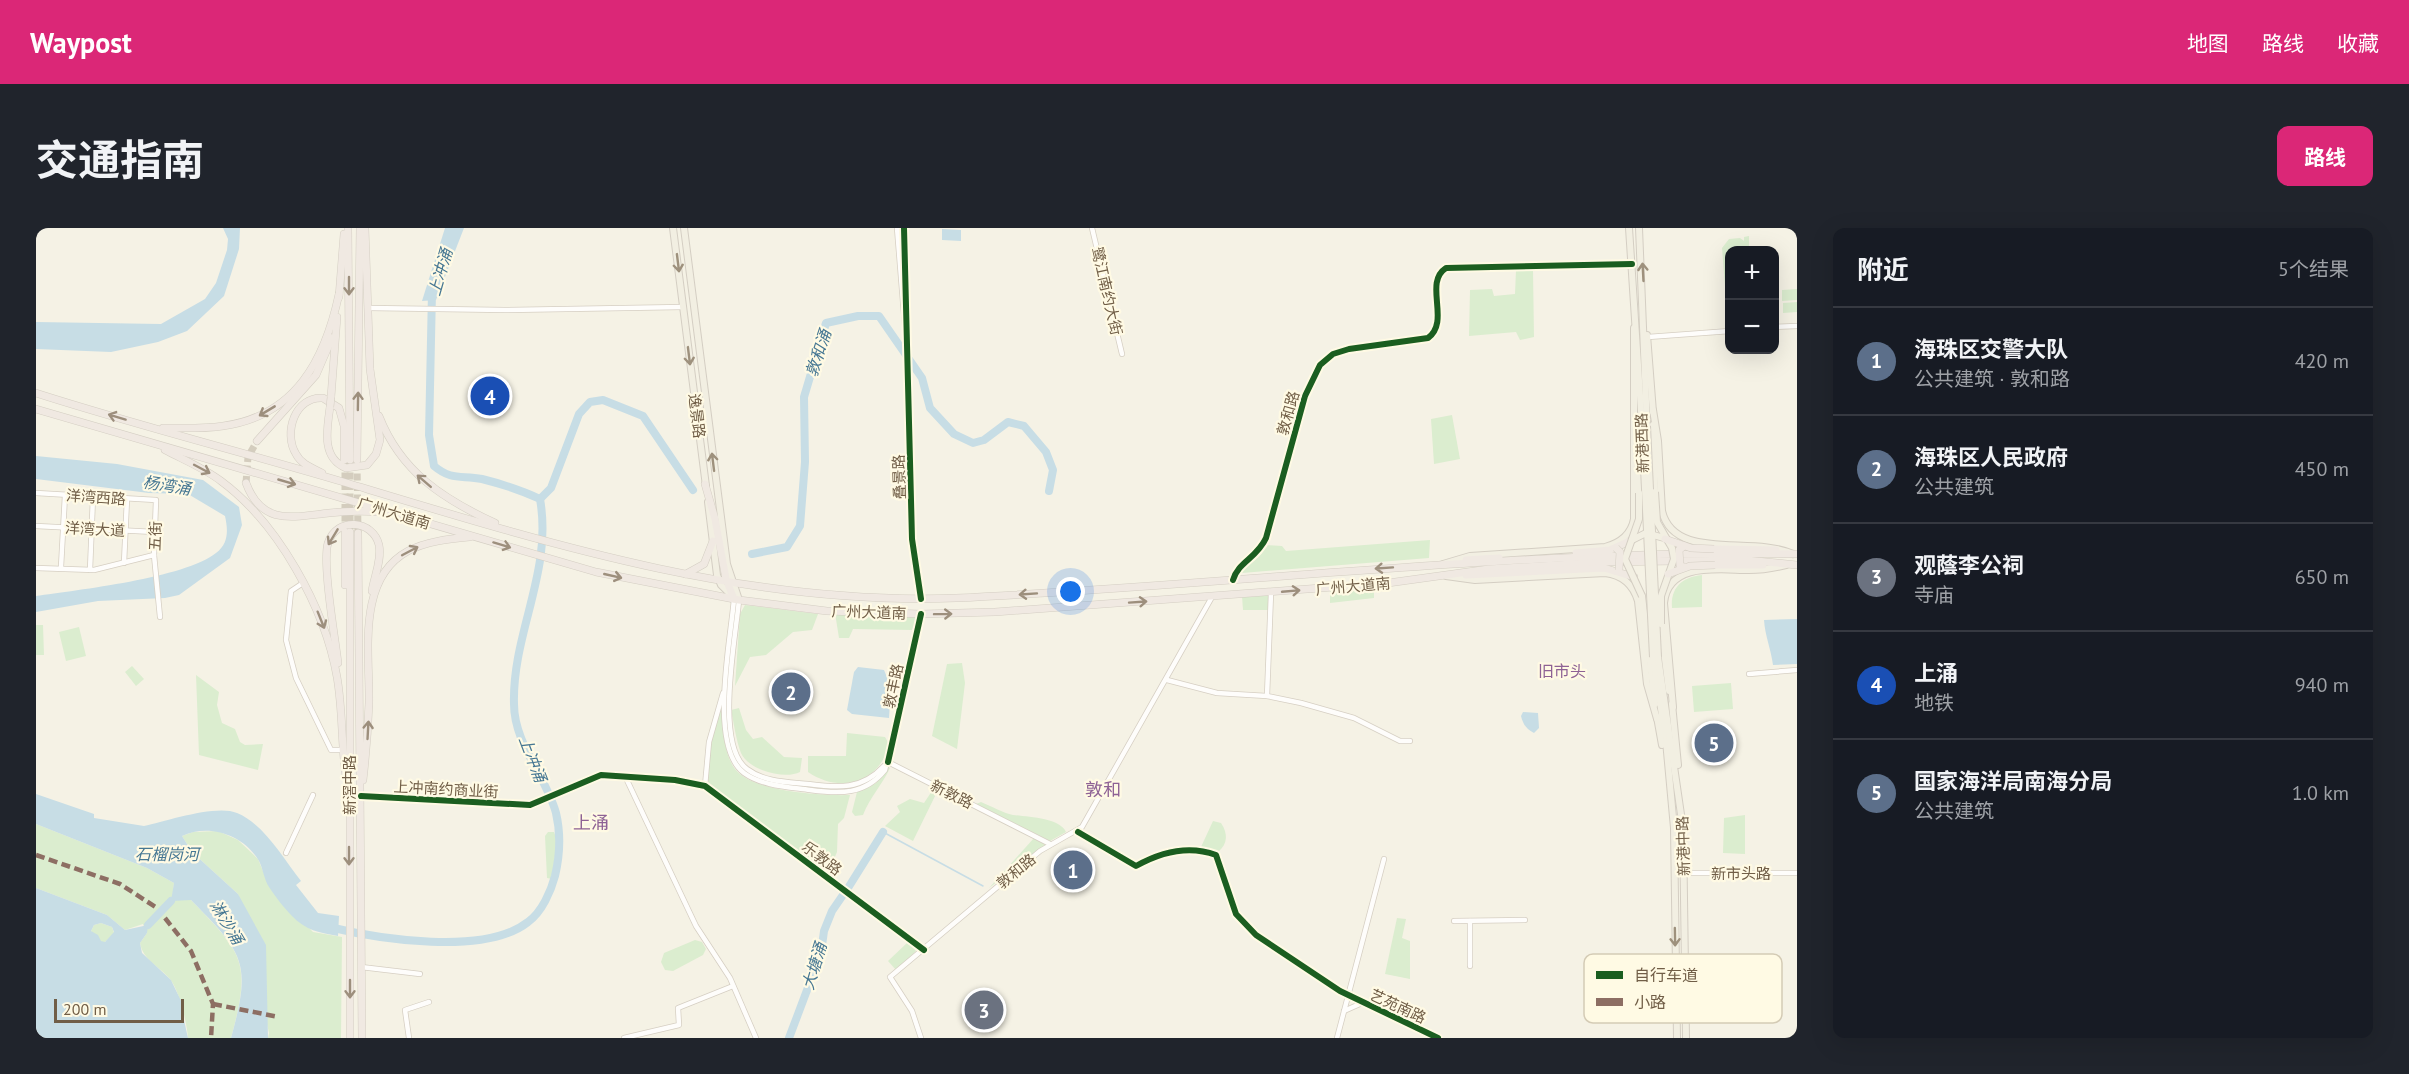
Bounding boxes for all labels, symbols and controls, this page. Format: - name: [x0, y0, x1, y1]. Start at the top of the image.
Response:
- text: Waypost: [30, 24, 132, 61]
- text: 地图: [2187, 30, 2229, 57]
- text: 路线: [2262, 30, 2304, 57]
- text: 收藏: [2337, 30, 2379, 57]
- button: 路线: [2277, 126, 2373, 186]
- text: 交通指南: [36, 132, 204, 187]
- water label: 上冲涌: [424, 244, 457, 298]
- street label: 鹭江南约大街: [1088, 245, 1126, 337]
- map controls: [1725, 246, 1779, 354]
- button: +: [1725, 246, 1779, 300]
- one-way arrow: [672, 253, 683, 272]
- text: 附近: [1857, 253, 1909, 286]
- text: 5个结果: [2278, 256, 2349, 282]
- one-way arrow: [1637, 263, 1648, 283]
- one-way arrow: [344, 276, 355, 296]
- button: −: [1725, 300, 1779, 354]
- water label: 敦和涌: [801, 325, 836, 379]
- text: 海珠区交警大队: [1914, 335, 2068, 363]
- one-way arrow: [684, 346, 695, 366]
- text: 1: [1871, 348, 1882, 374]
- text: 420 m: [2295, 348, 2349, 374]
- text: 公共建筑 · 敦和路: [1914, 366, 2070, 392]
- pin: 4: [470, 374, 510, 418]
- street label: 敦和路: [1273, 389, 1303, 437]
- one-way arrow: [352, 392, 364, 412]
- street label: 逸景路: [685, 393, 709, 439]
- one-way arrow: [259, 405, 276, 417]
- one-way arrow: [108, 411, 127, 422]
- street label: 新港西路: [1631, 413, 1653, 473]
- text: 海珠区人民政府: [1914, 443, 2068, 471]
- one-way arrow: [707, 452, 718, 472]
- street label: 叠景路: [889, 454, 909, 500]
- text: 2: [1871, 456, 1882, 482]
- text: 450 m: [2295, 456, 2349, 482]
- one-way arrow: [193, 464, 211, 475]
- water label: 杨湾涌: [142, 471, 194, 499]
- one-way arrow: [416, 474, 431, 488]
- text: 公共建筑: [1914, 474, 1994, 500]
- one-way arrow: [277, 477, 296, 488]
- street label: 洋湾西路: [65, 485, 127, 509]
- street label: 广州大道南: [355, 493, 433, 533]
- street label: 洋湾大道: [65, 518, 125, 540]
- street label: 五街: [145, 521, 165, 551]
- one-way arrow: [326, 529, 339, 546]
- one-way arrow: [492, 540, 511, 551]
- one-way arrow: [401, 545, 419, 556]
- text: 观蔭李公祠: [1914, 551, 2024, 579]
- one-way arrow: [1375, 562, 1395, 573]
- text: 3: [1871, 564, 1882, 590]
- text: 650 m: [2295, 564, 2349, 590]
- one-way arrow: [603, 570, 622, 582]
- street label: 广州大道南: [1315, 573, 1391, 599]
- your location: [1056, 577, 1085, 606]
- text: 寺庙: [1914, 582, 1954, 608]
- one-way arrow: [1280, 585, 1300, 596]
- one-way arrow: [1018, 589, 1038, 600]
- one-way arrow: [1127, 597, 1147, 608]
- street label: 广州大道南: [831, 601, 907, 623]
- one-way arrow: [932, 608, 952, 620]
- one-way arrow: [316, 610, 327, 628]
- text: 上涌: [1914, 659, 1958, 687]
- district label: 旧市头: [1538, 661, 1586, 681]
- street label: 敦丰路: [879, 662, 907, 710]
- pin: 2: [772, 670, 810, 714]
- text: 4: [1871, 672, 1882, 698]
- text: 940 m: [2295, 672, 2349, 698]
- text: 地铁: [1914, 690, 1954, 716]
- pin: 5: [1694, 720, 1734, 766]
- one-way arrow: [362, 721, 373, 741]
- water label: 上冲涌: [515, 733, 552, 787]
- street label: 新滘中路: [340, 755, 359, 815]
- text: 国家海洋局南海分局: [1914, 767, 2112, 795]
- street label: 新敦路: [928, 776, 976, 812]
- street label: 上冲南约商业街: [393, 777, 499, 801]
- district label: 敦和: [1085, 778, 1121, 801]
- text: 5: [1871, 780, 1882, 806]
- text: 1.0 km: [2292, 780, 2349, 806]
- text: 公共建筑: [1914, 798, 1994, 824]
- district label: 上涌: [573, 811, 609, 834]
- street label: 新港中路: [1672, 816, 1694, 876]
- street label: 乐敦路: [798, 837, 846, 879]
- water label: 石榴岗河: [135, 844, 202, 864]
- one-way arrow: [343, 846, 355, 866]
- pin: 1: [1054, 848, 1092, 892]
- street label: 敦和路: [993, 849, 1039, 893]
- street label: 新市头路: [1711, 864, 1771, 883]
- water label: 淋沙涌: [206, 896, 249, 949]
- one-way arrow: [1670, 926, 1681, 946]
- water label: 大塘涌: [797, 938, 831, 992]
- legend: [1584, 954, 1782, 1023]
- text: 自行车道: [1634, 965, 1698, 985]
- one-way arrow: [344, 978, 356, 998]
- street label: 艺苑南路: [1367, 985, 1429, 1027]
- pin: 3: [964, 988, 1004, 1032]
- text: 小路: [1634, 992, 1666, 1012]
- scale bar: [54, 996, 184, 1024]
- text: 200 m: [63, 999, 106, 1019]

